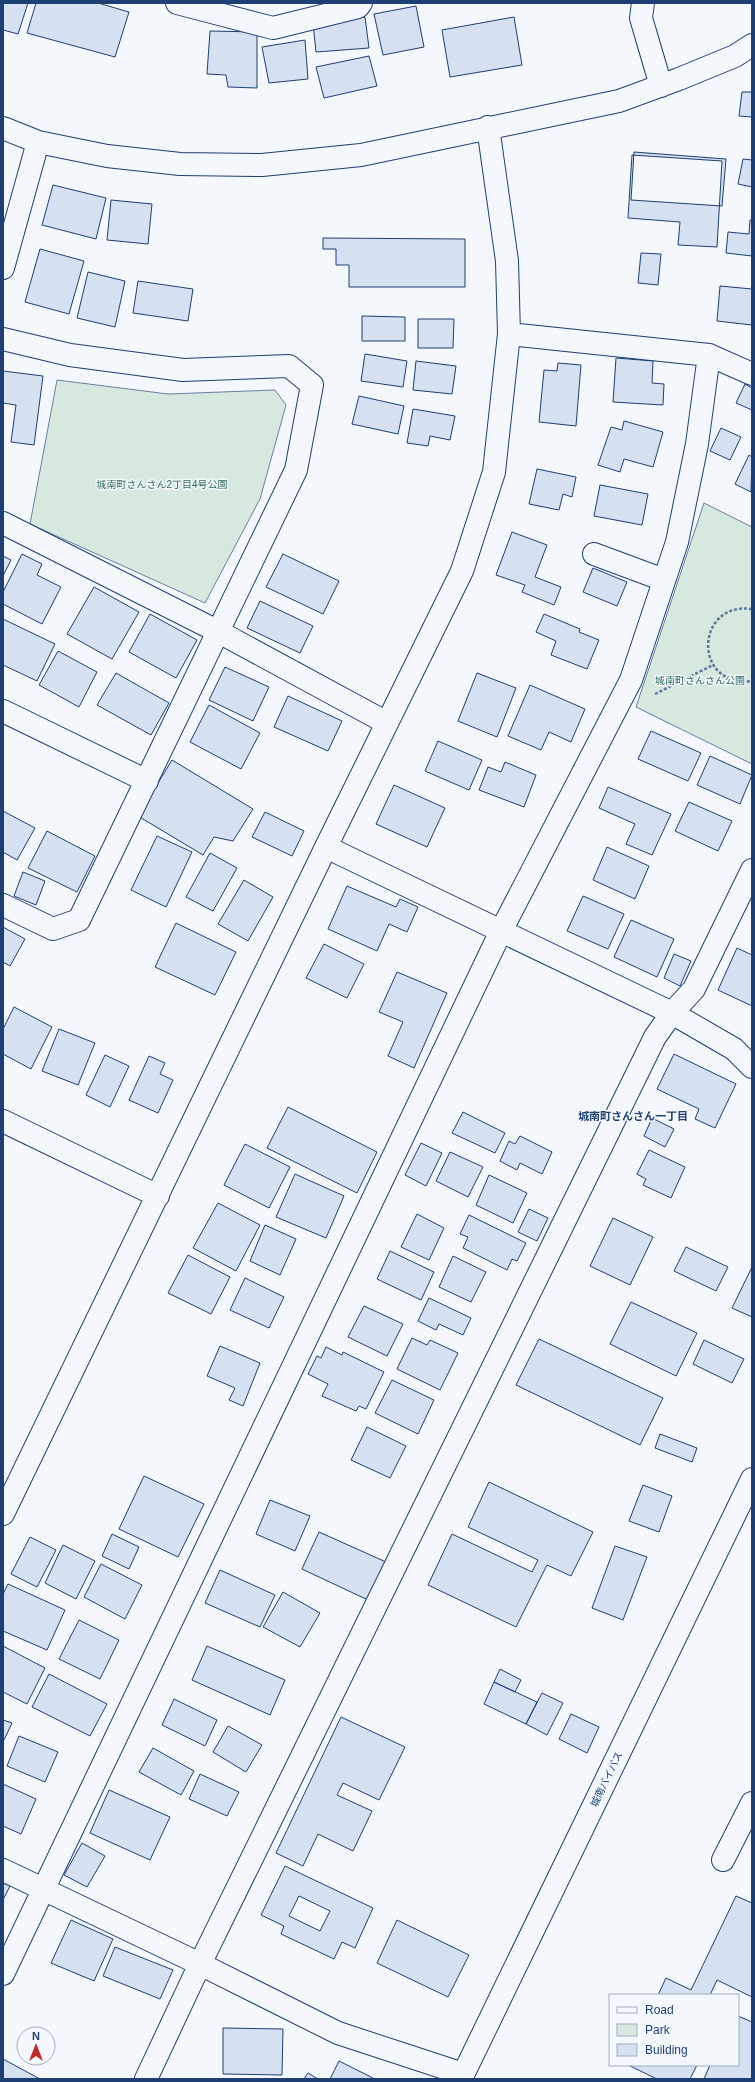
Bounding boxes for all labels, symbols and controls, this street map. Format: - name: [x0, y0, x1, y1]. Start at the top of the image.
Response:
- park label: 城南町さんさん2丁目4号公園: [96, 479, 228, 490]
- park label: 城南町さんさん公園: [655, 675, 745, 686]
- district label: 城南町さんさん一丁目: [578, 1110, 688, 1122]
- street label: 城南バイパス: [588, 1750, 625, 1809]
- legend: [609, 1994, 739, 2066]
- text: Road: [645, 2003, 674, 2017]
- text: Park: [645, 2023, 671, 2037]
- north arrow: [16, 2026, 56, 2066]
- text: N: [32, 2030, 40, 2042]
- text: Building: [645, 2043, 688, 2057]

